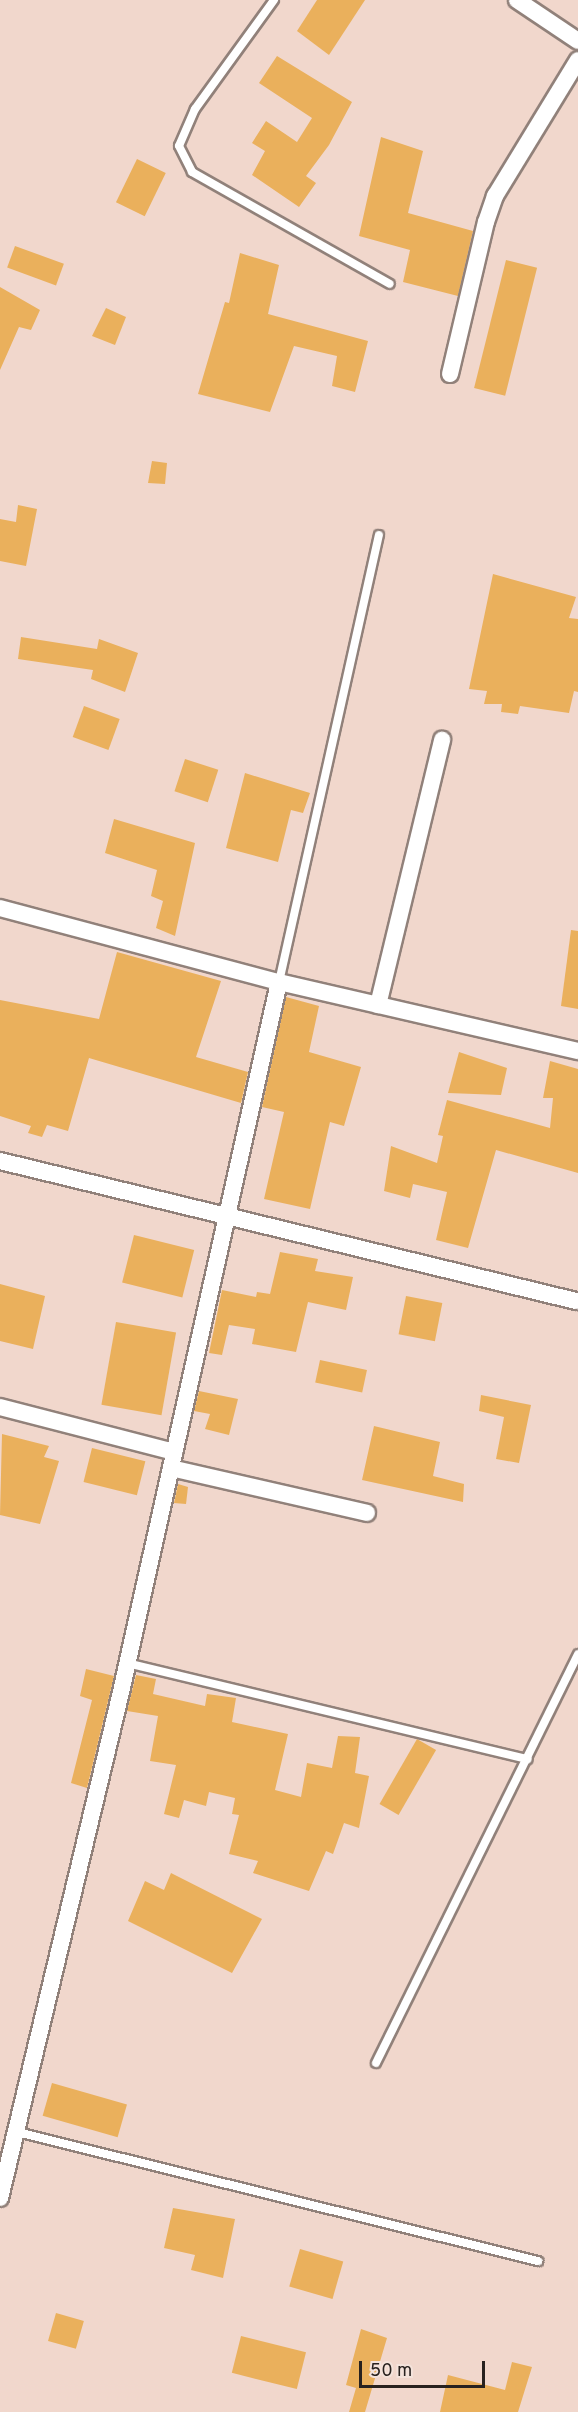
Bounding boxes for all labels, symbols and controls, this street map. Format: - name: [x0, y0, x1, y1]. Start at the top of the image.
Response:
- scale bar: [362, 2349, 488, 2387]
- text: 50 m: [370, 2360, 412, 2383]

